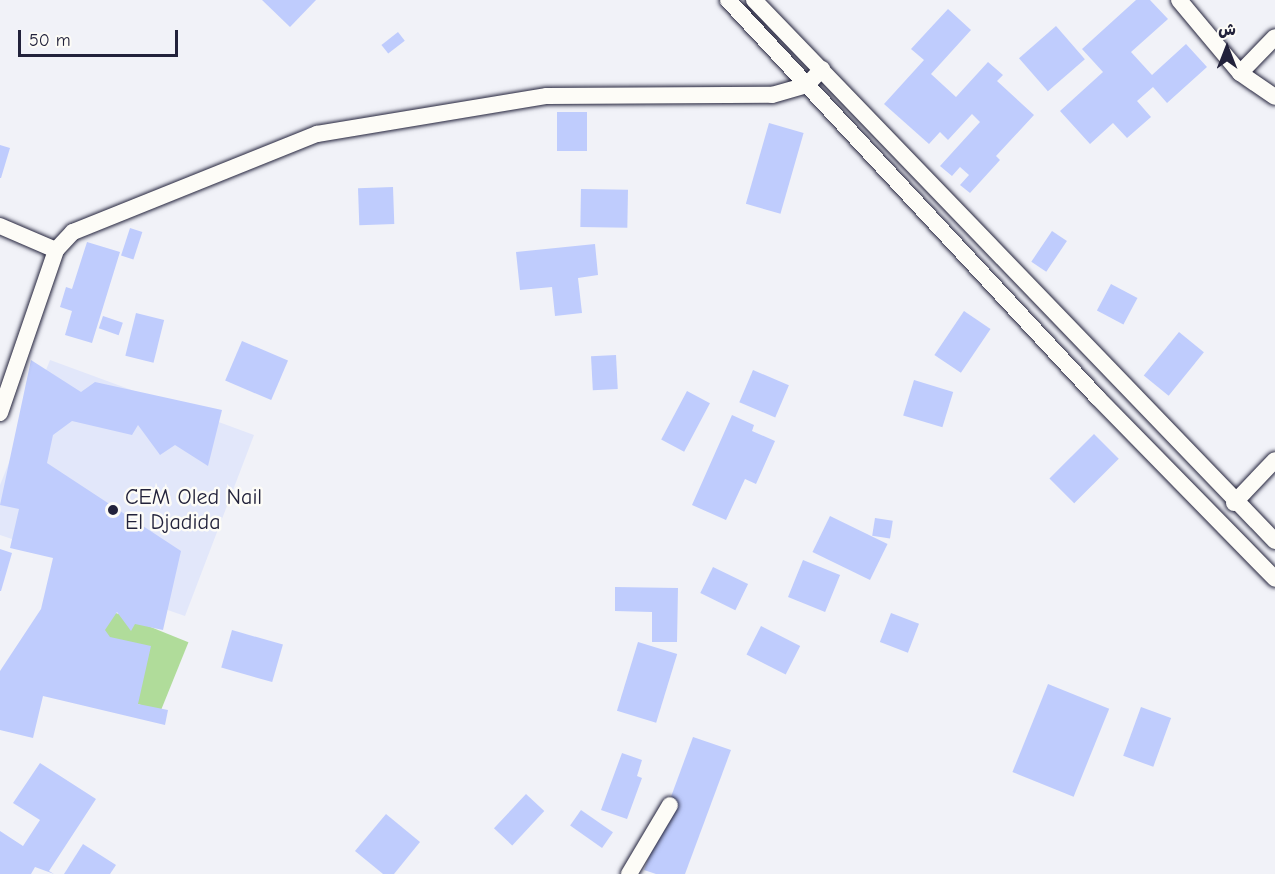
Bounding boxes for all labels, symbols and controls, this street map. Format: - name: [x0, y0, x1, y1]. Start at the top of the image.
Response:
- scale bar: [21, 18, 182, 56]
- north arrow: [1197, 18, 1257, 78]
- text: ش: [1218, 21, 1236, 39]
- text: 50 m: [29, 30, 71, 51]
- place label: CEM Oled Nail El Djadida: [125, 484, 262, 536]
- marker: CEM Oled Nail El Djadida: [106, 503, 120, 517]

